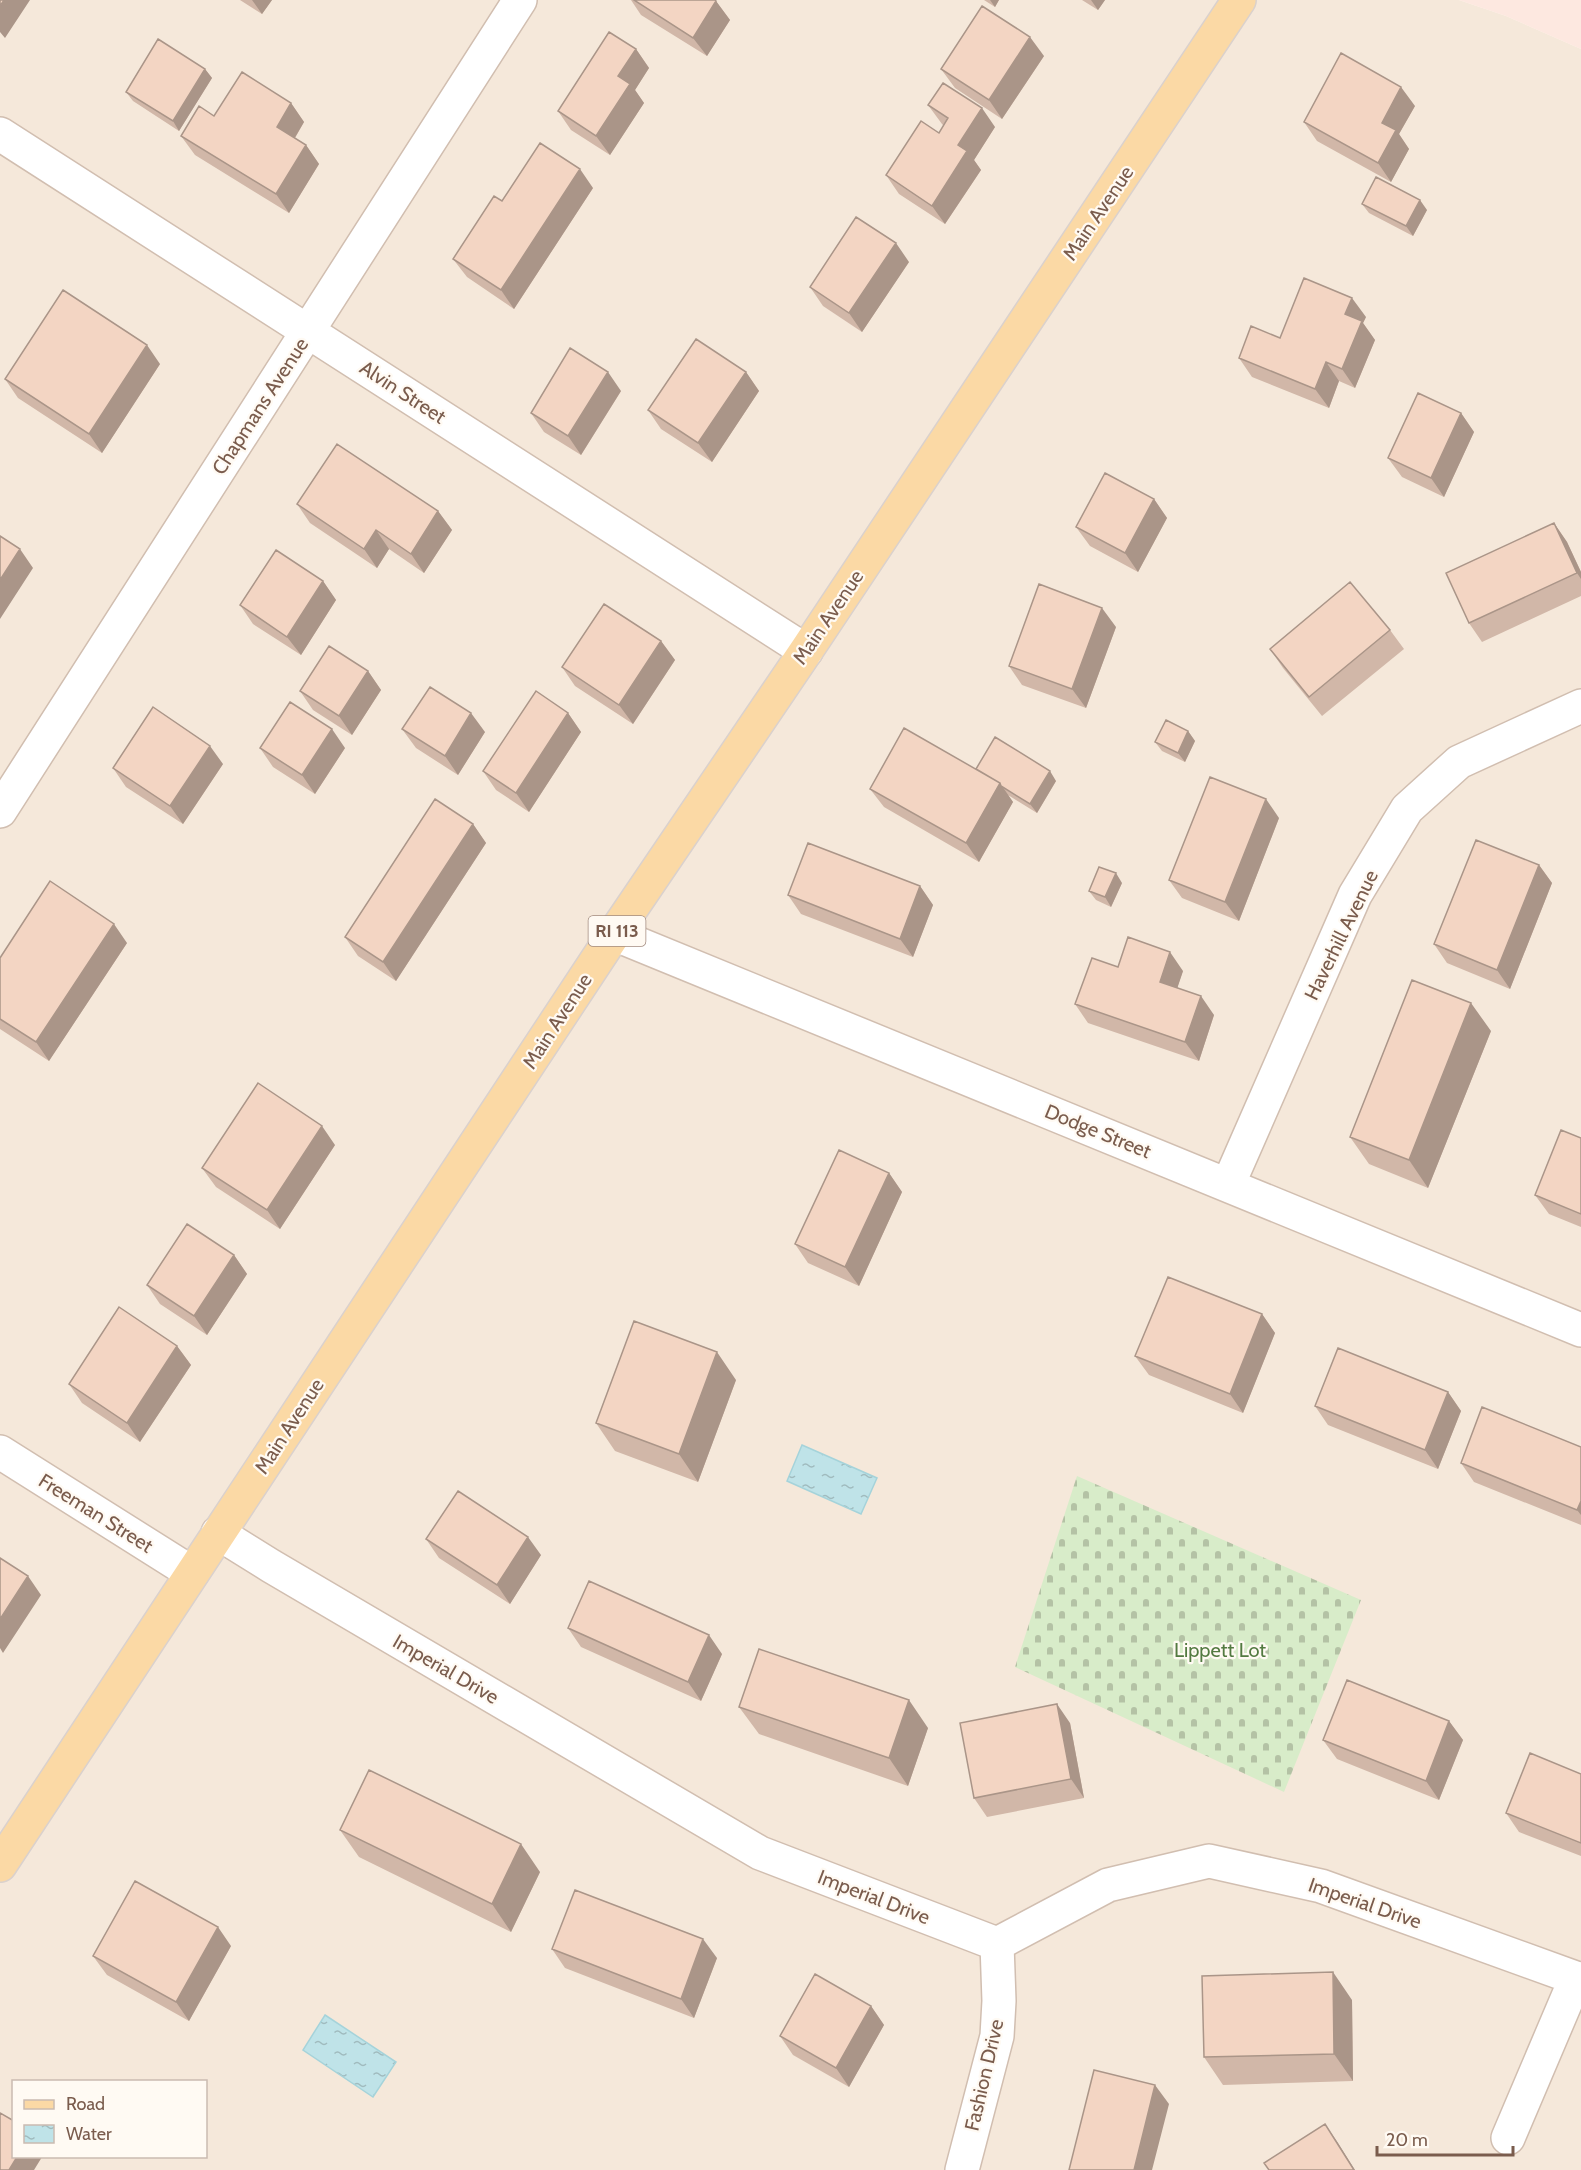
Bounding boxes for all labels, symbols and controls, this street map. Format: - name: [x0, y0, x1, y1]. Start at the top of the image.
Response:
- street label: Main Avenue: [1058, 161, 1138, 265]
- street label: Chapmans Avenue: [207, 333, 313, 479]
- street label: Alvin Street: [355, 355, 451, 429]
- street label: Main Avenue: [788, 565, 868, 669]
- street label: Haverhill Avenue: [1299, 866, 1383, 1004]
- road number: RI 113: [588, 916, 646, 946]
- street label: Main Avenue: [517, 969, 597, 1073]
- street label: Dodge Street: [1041, 1099, 1155, 1163]
- street label: Main Avenue: [249, 1374, 329, 1478]
- street label: Freeman Street: [34, 1468, 158, 1558]
- street label: Imperial Drive: [389, 1629, 503, 1709]
- park label: Lippett Lot: [1174, 1638, 1266, 1662]
- street label: Imperial Drive: [815, 1865, 933, 1929]
- street label: Imperial Drive: [1305, 1872, 1425, 1934]
- street label: Fashion Drive: [960, 2017, 1008, 2133]
- legend: [12, 2080, 207, 2158]
- text: Road: [66, 2093, 105, 2115]
- scale bar: [1377, 2119, 1514, 2157]
- text: Water: [66, 2123, 112, 2145]
- text: 20 m: [1386, 2129, 1428, 2151]

